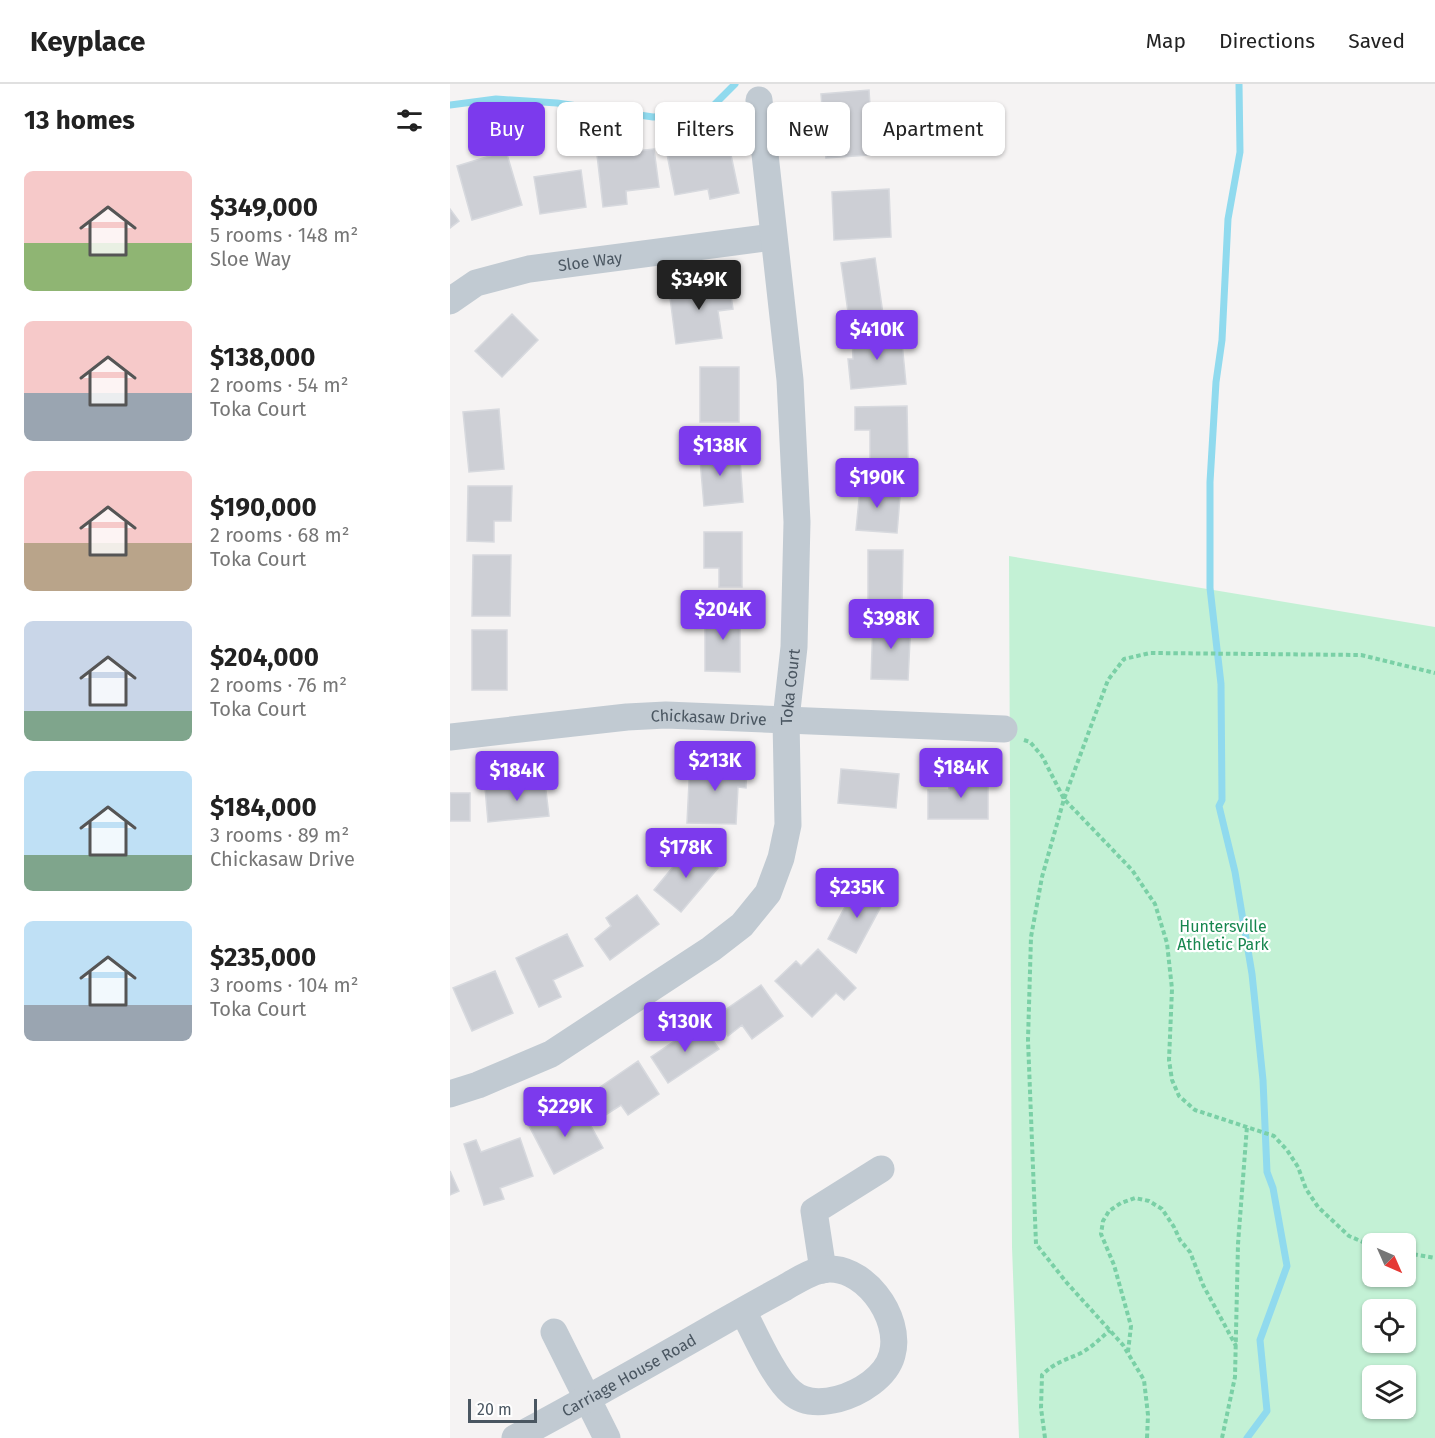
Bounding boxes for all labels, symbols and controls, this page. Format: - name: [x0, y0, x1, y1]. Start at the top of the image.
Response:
- text: Keyplace: [30, 25, 146, 58]
- text: Map: [1146, 28, 1186, 54]
- text: Directions: [1219, 28, 1315, 54]
- text: Saved: [1348, 28, 1405, 54]
- chip: Buy: [468, 102, 545, 156]
- chip: Rent: [557, 102, 643, 156]
- chip: Filters: [655, 102, 755, 156]
- chip: New: [767, 102, 850, 156]
- chip: Apartment: [862, 102, 1005, 156]
- icon: filters: [393, 104, 426, 137]
- text: 13 homes: [24, 105, 135, 136]
- text: $349,000: [210, 192, 318, 223]
- icon: home: [72, 195, 144, 267]
- text: 5 rooms · 148 m²: [210, 223, 358, 247]
- text: Sloe Way: [210, 247, 291, 271]
- street label: Sloe Way: [557, 248, 624, 275]
- pin: $349K: [657, 260, 741, 311]
- text: $349K: [671, 267, 727, 291]
- pin: $410K: [835, 310, 919, 361]
- text: $410K: [850, 317, 904, 341]
- text: $138,000: [210, 342, 316, 373]
- icon: home: [72, 345, 144, 417]
- text: 2 rooms · 54 m²: [210, 373, 349, 397]
- text: Toka Court: [210, 397, 306, 421]
- pin: $138K: [678, 426, 762, 477]
- text: $138K: [693, 433, 747, 457]
- pin: $190K: [835, 458, 919, 509]
- text: $190K: [849, 465, 905, 489]
- text: $190,000: [210, 492, 317, 523]
- icon: home: [72, 495, 144, 567]
- text: 2 rooms · 68 m²: [210, 523, 350, 547]
- text: Toka Court: [210, 547, 306, 571]
- pin: $204K: [681, 590, 765, 641]
- text: $204K: [695, 597, 751, 621]
- pin: $398K: [849, 599, 933, 650]
- text: $398K: [863, 606, 919, 630]
- text: $204,000: [210, 642, 319, 673]
- icon: home: [72, 645, 144, 717]
- street label: Toka Court: [777, 647, 804, 725]
- text: 2 rooms · 76 m²: [210, 673, 347, 697]
- text: Toka Court: [210, 697, 306, 721]
- street label: Chickasaw Drive: [650, 706, 767, 729]
- pin: $213K: [673, 741, 757, 792]
- text: $213K: [688, 748, 742, 772]
- pin: $184K: [919, 748, 1003, 799]
- pin: $184K: [475, 751, 559, 802]
- text: $184K: [933, 755, 989, 779]
- text: $184K: [489, 758, 545, 782]
- text: $184,000: [210, 792, 317, 823]
- icon: home: [72, 795, 144, 867]
- text: 3 rooms · 89 m²: [210, 823, 349, 847]
- pin: $178K: [644, 828, 728, 879]
- text: $178K: [660, 835, 712, 859]
- text: Chickasaw Drive: [210, 847, 355, 871]
- pin: $235K: [815, 868, 899, 919]
- text: $235K: [830, 875, 884, 899]
- park label: Huntersville Athletic Park: [1177, 917, 1269, 954]
- text: $235,000: [210, 942, 316, 973]
- icon: home: [72, 945, 144, 1017]
- text: 3 rooms · 104 m²: [210, 973, 358, 997]
- text: Toka Court: [210, 997, 306, 1021]
- pin: $130K: [643, 1002, 727, 1053]
- text: $130K: [658, 1009, 712, 1033]
- pin: $229K: [523, 1087, 607, 1138]
- text: $229K: [537, 1094, 593, 1118]
- north arrow: [1362, 1233, 1416, 1287]
- map controls: [1362, 1233, 1416, 1419]
- button: locate: [1362, 1299, 1416, 1353]
- street label: Carriage House Road: [558, 1330, 700, 1421]
- button: layers: [1362, 1365, 1416, 1419]
- scale bar: [468, 1396, 537, 1424]
- text: 20 m: [477, 1400, 512, 1419]

